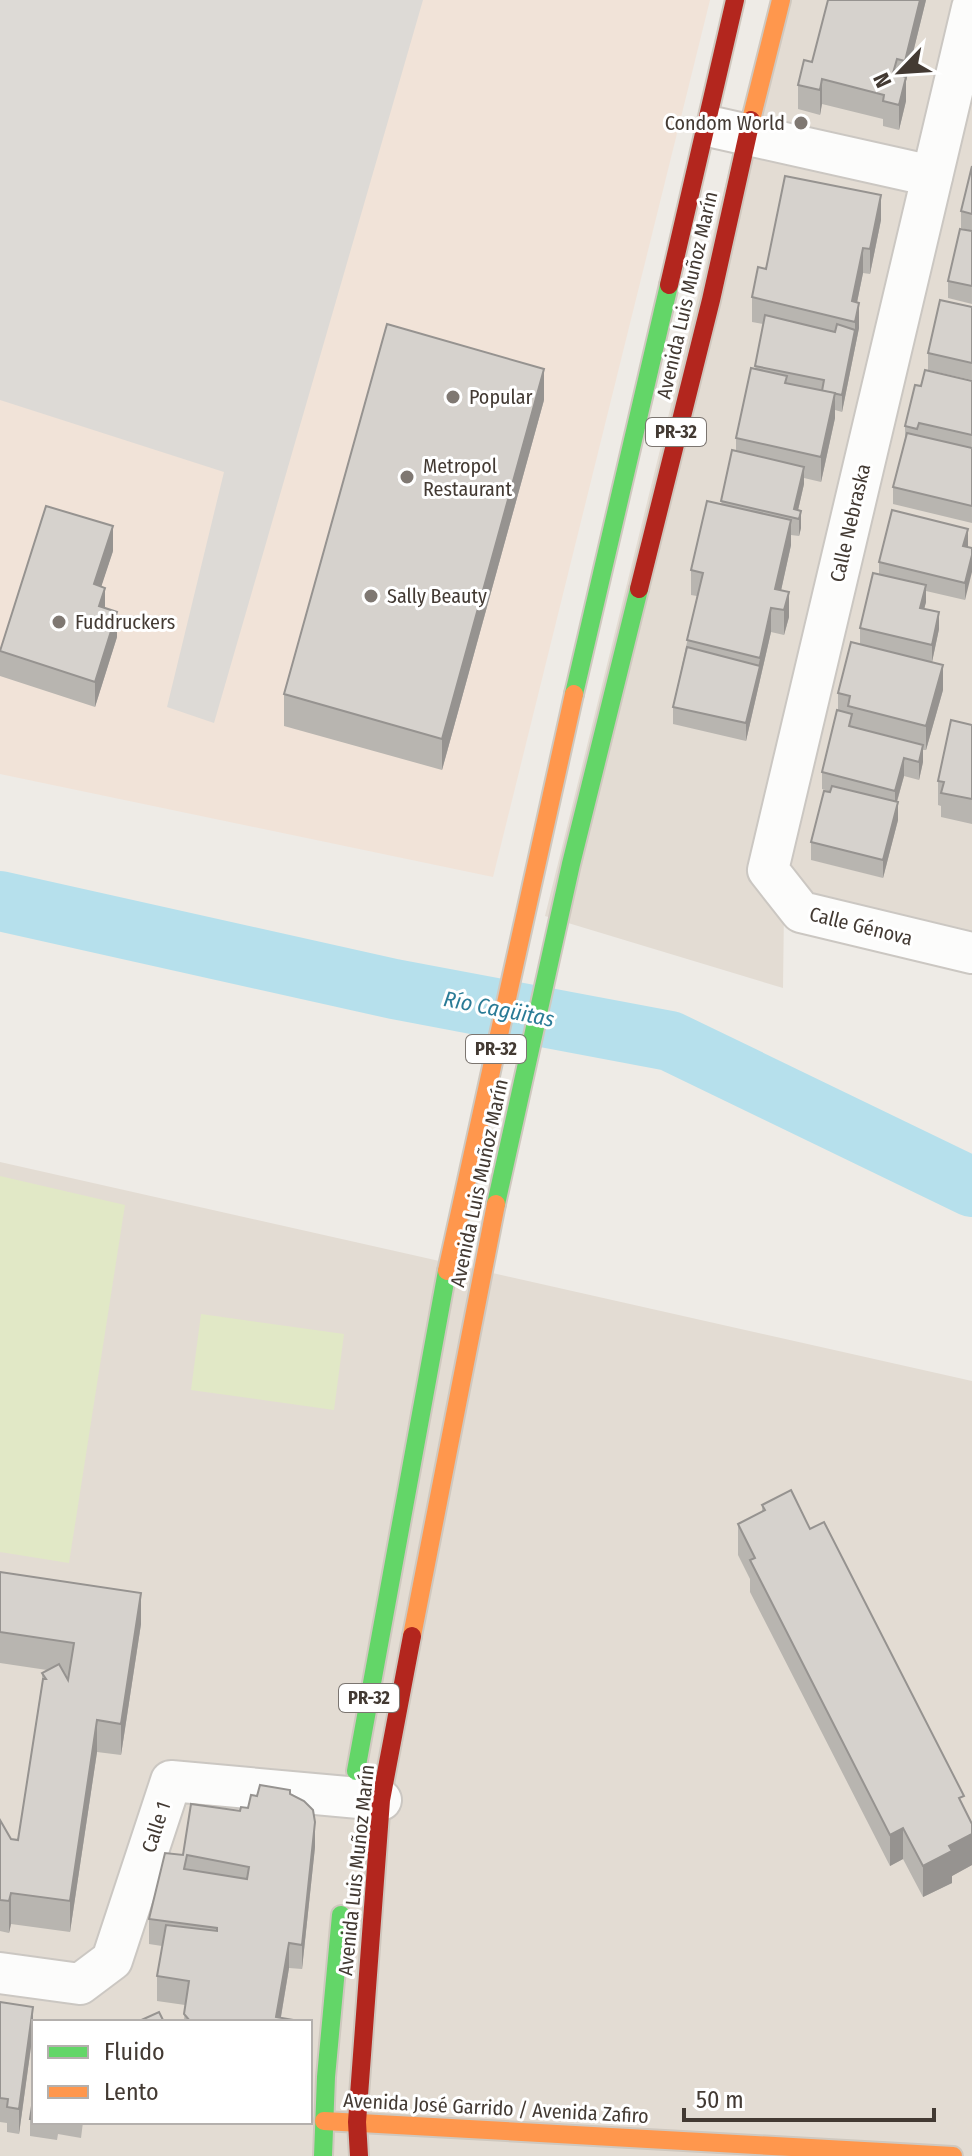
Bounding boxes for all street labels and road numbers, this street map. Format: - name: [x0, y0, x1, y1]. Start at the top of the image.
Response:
- street label: Avenida Luis Muñoz Marín: [651, 189, 723, 401]
- road number: PR-32: [646, 418, 706, 446]
- street label: Calle Nebraska: [825, 462, 875, 584]
- street label: Calle Génova: [807, 902, 915, 950]
- road number: PR-32: [466, 1035, 526, 1063]
- street label: Avenida Luis Muñoz Marín: [445, 1077, 513, 1289]
- road number: PR-32: [339, 1684, 399, 1712]
- street label: Avenida Luis Muñoz Marín: [333, 1763, 379, 1977]
- street label: Calle 1: [136, 1798, 176, 1856]
- street label: Avenida José Garrido / Avenida Zafiro: [343, 2088, 649, 2128]

